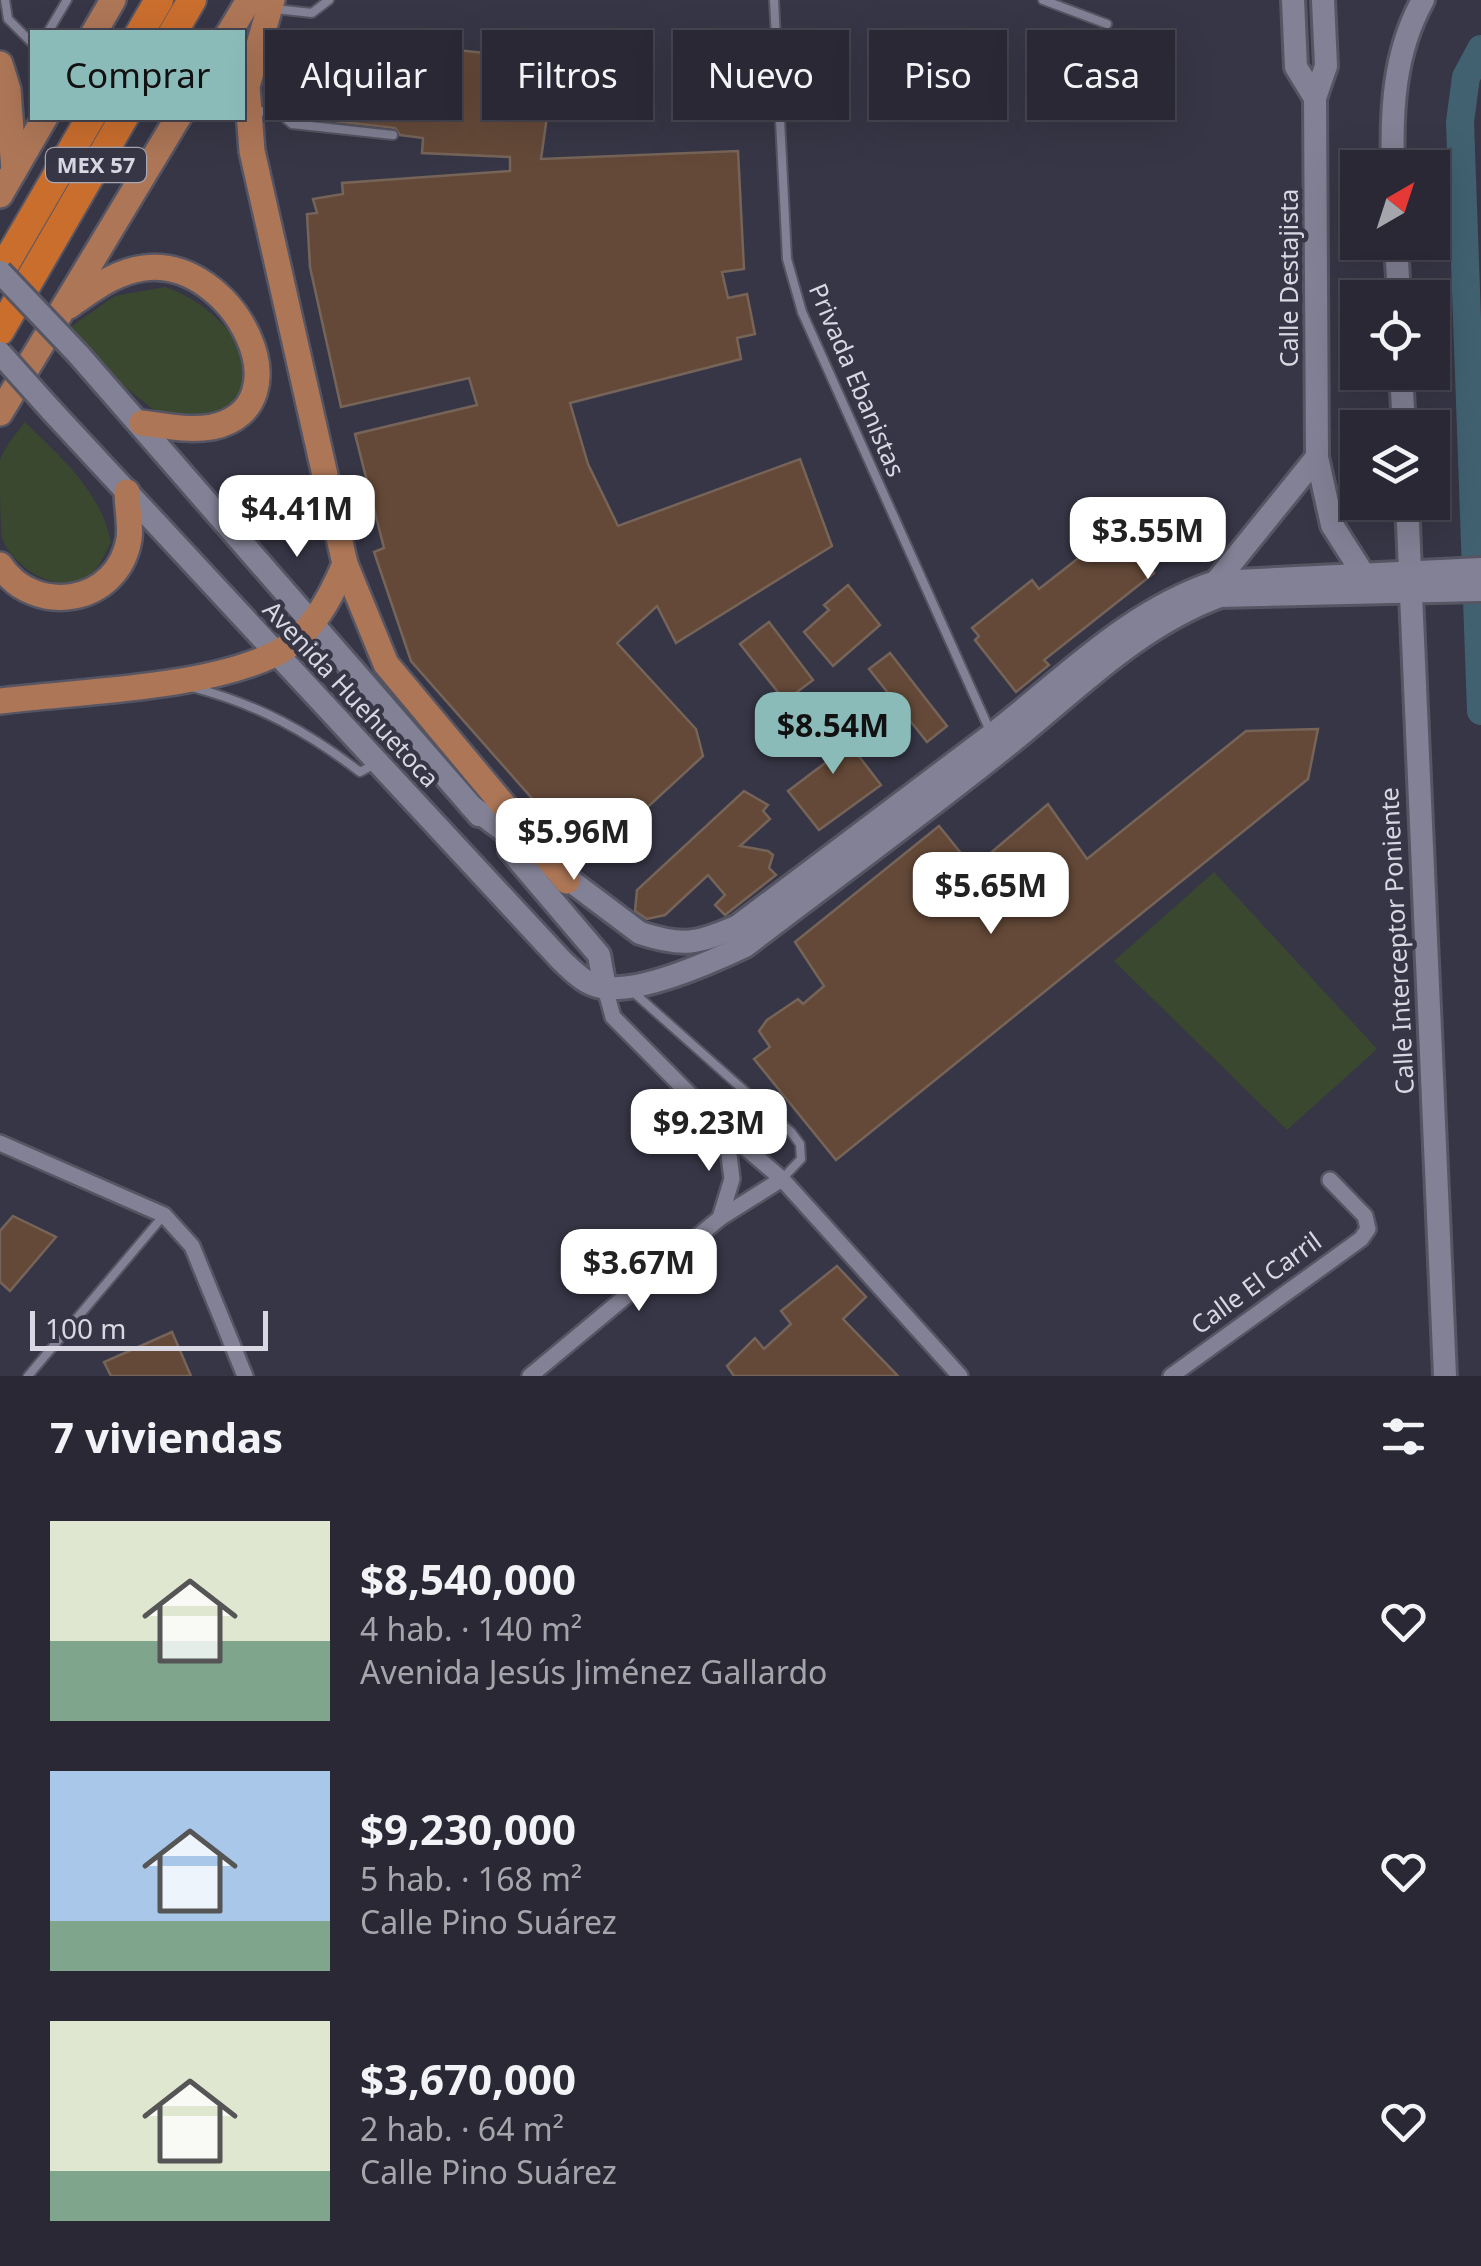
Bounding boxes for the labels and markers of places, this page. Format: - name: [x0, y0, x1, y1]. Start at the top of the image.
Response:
- pin: $4.41M: [216, 475, 378, 560]
- pin: $3.55M: [1067, 497, 1229, 582]
- pin: $8.54M: [752, 692, 914, 777]
- pin: $5.96M: [493, 798, 655, 883]
- pin: $5.65M: [910, 852, 1072, 937]
- pin: $9.23M: [628, 1089, 790, 1174]
- pin: $3.67M: [558, 1229, 720, 1314]

